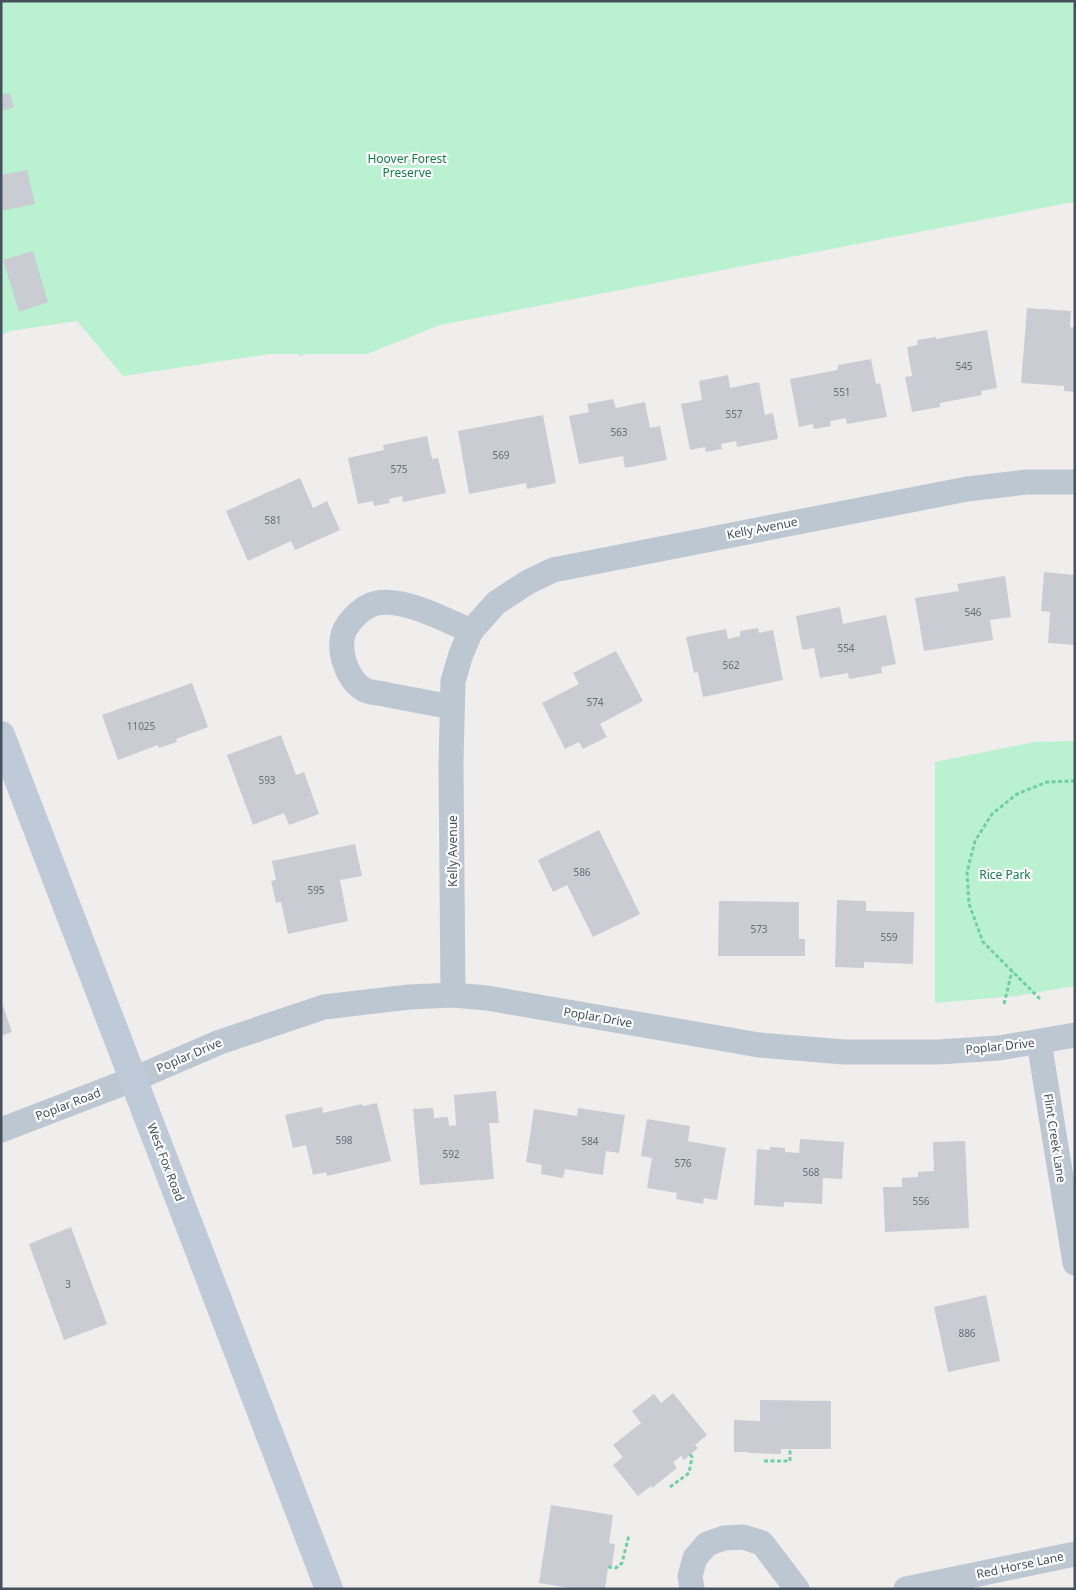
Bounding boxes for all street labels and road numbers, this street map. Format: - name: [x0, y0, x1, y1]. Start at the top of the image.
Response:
- street label: Kelly Avenue: [725, 513, 799, 543]
- street label: Kelly Avenue: [444, 815, 461, 887]
- street label: Poplar Drive: [562, 1003, 634, 1031]
- street label: Poplar Drive: [154, 1034, 225, 1076]
- street label: Poplar Drive: [965, 1034, 1036, 1058]
- street label: Poplar Road: [33, 1084, 103, 1124]
- street label: Flint Creek Lane: [1040, 1092, 1070, 1184]
- street label: West Fox Road: [143, 1120, 189, 1204]
- street label: Red Horse Lane: [975, 1547, 1065, 1583]

